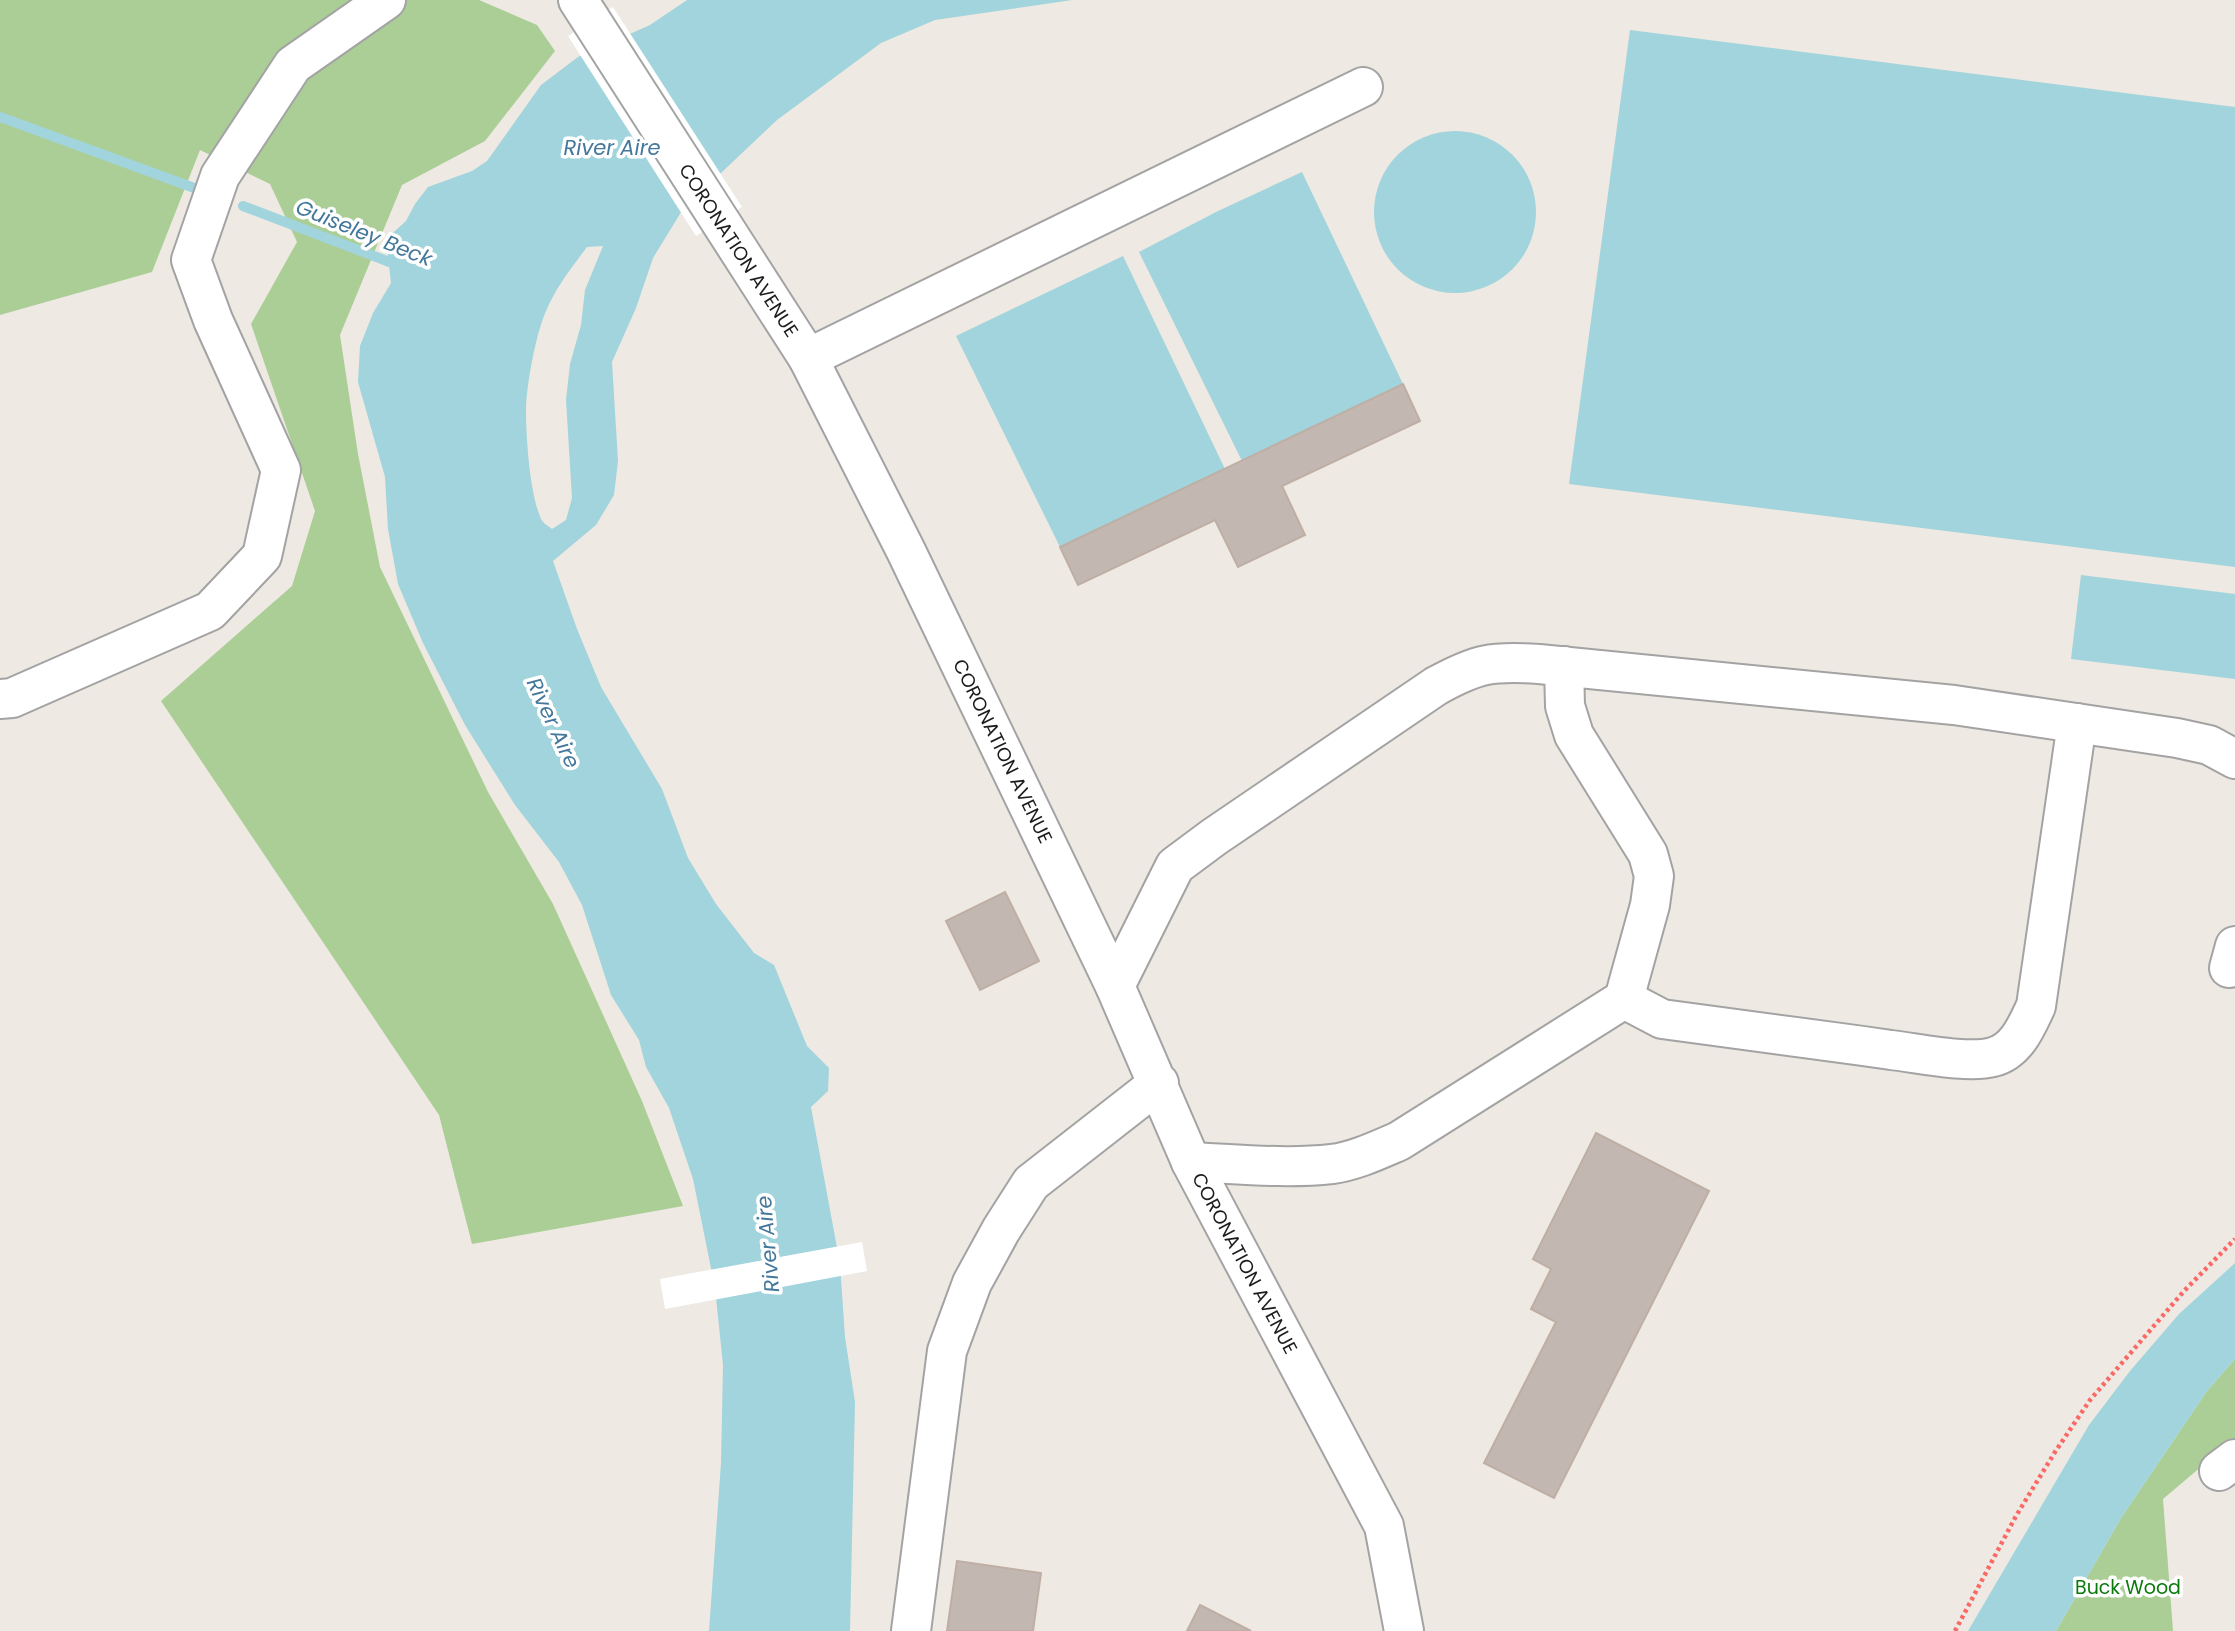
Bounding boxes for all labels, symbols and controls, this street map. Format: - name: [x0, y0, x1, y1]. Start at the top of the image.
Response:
- water label: River Aire: [564, 133, 661, 162]
- street label: CORONATION AVENUE: [672, 158, 805, 342]
- water label: Guiseley Beck: [292, 192, 438, 274]
- street label: CORONATION AVENUE: [946, 655, 1059, 848]
- water label: River Aire: [520, 673, 587, 773]
- street label: CORONATION AVENUE: [1185, 1168, 1304, 1359]
- water label: River Aire: [749, 1194, 786, 1294]
- park label: Buck Wood: [2075, 1574, 2181, 1601]

